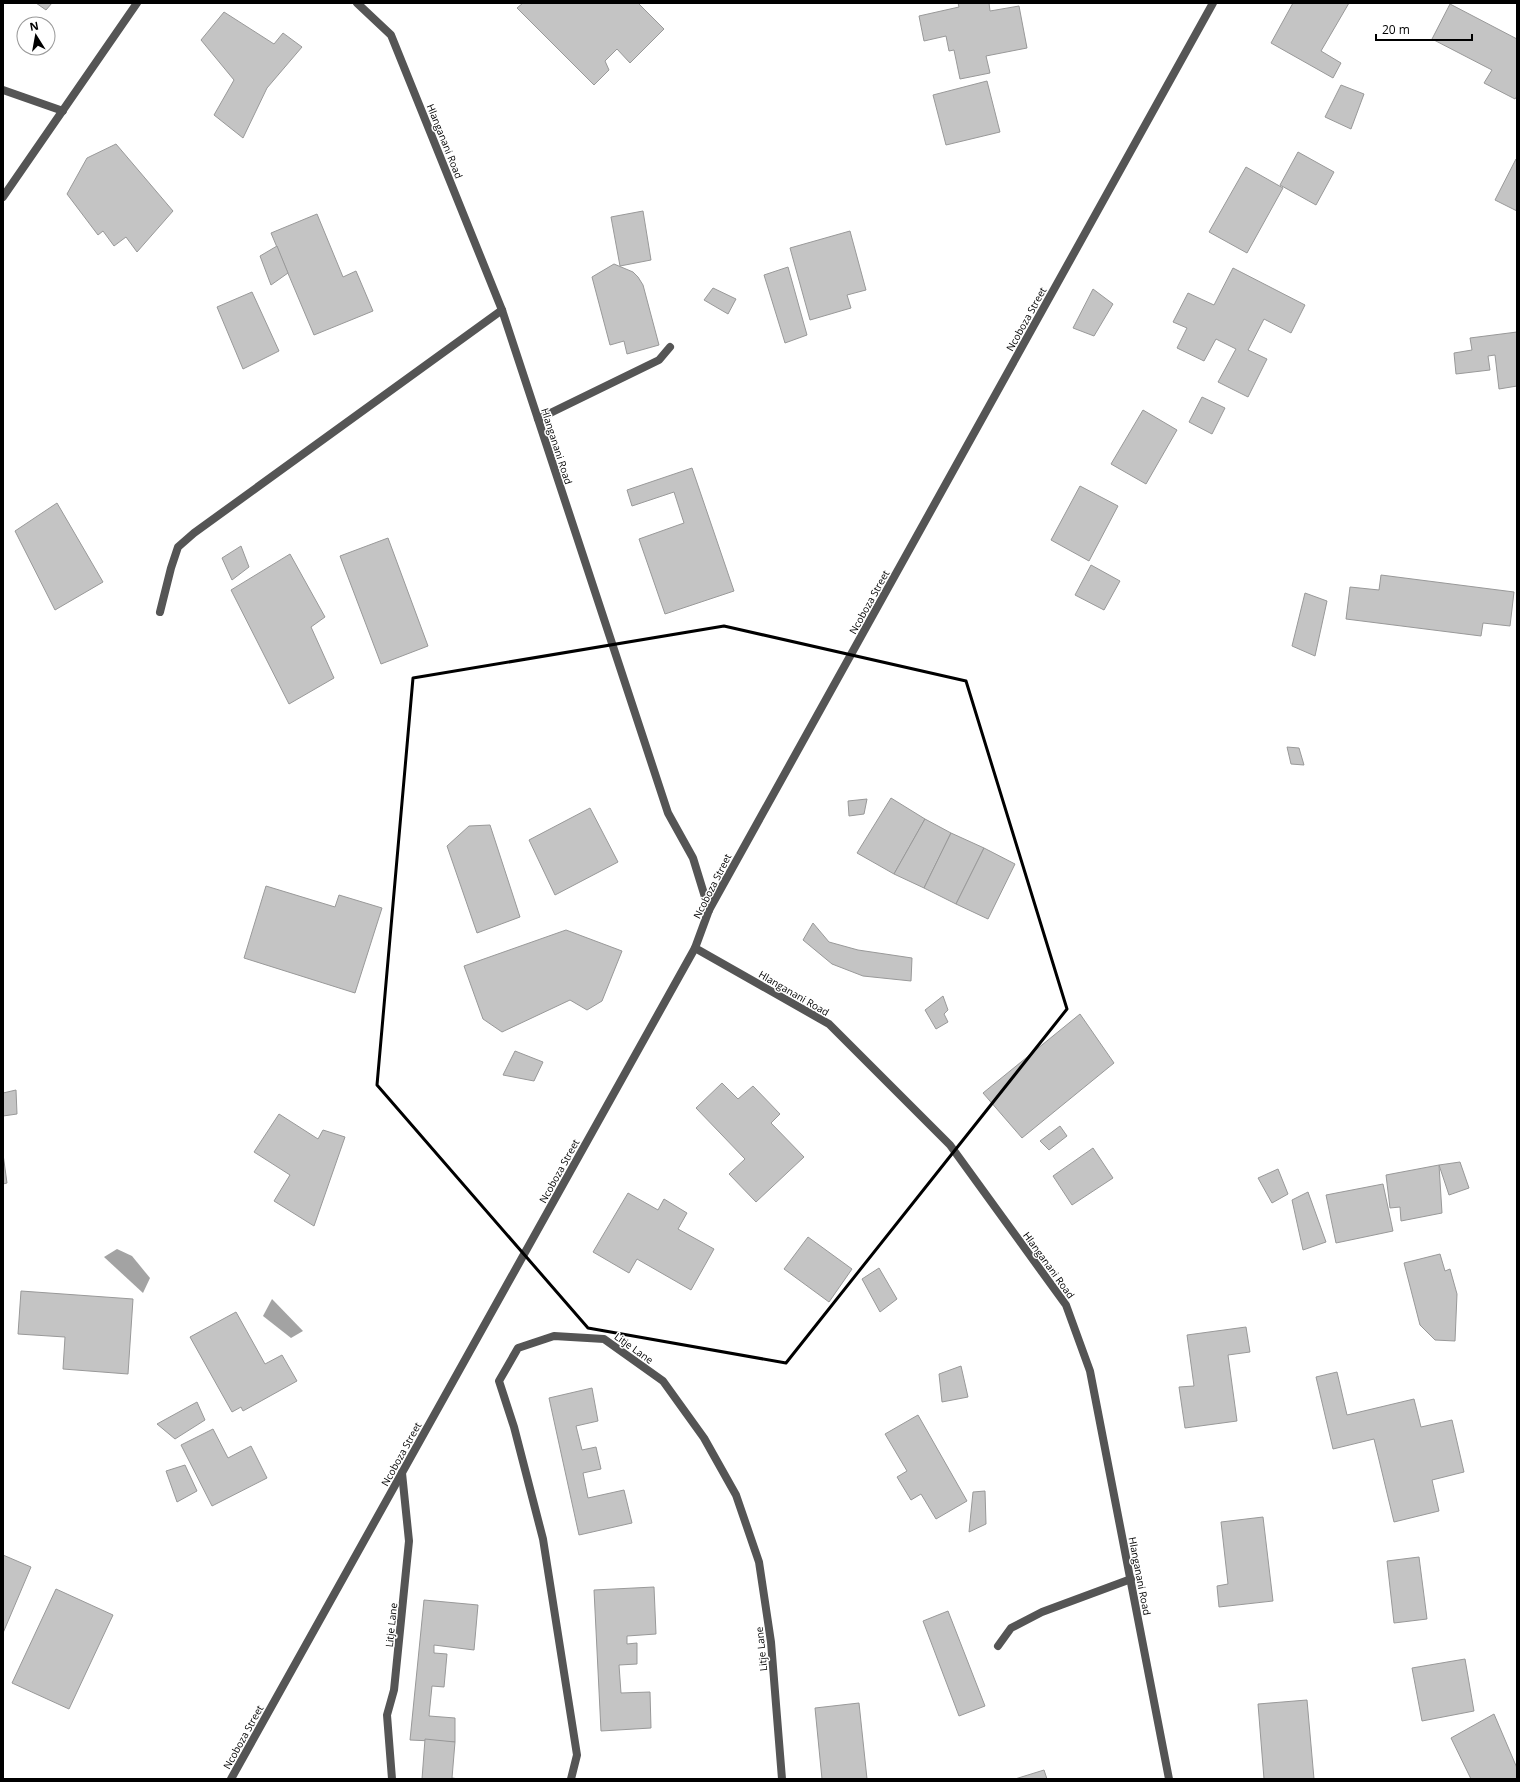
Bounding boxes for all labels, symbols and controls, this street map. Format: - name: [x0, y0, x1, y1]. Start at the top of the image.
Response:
- north arrow: [16, 16, 56, 56]
- scale bar: [1376, 16, 1472, 42]
- text: N: [28, 17, 40, 34]
- text: 20 m: [1382, 21, 1410, 38]
- street label: Hlanganani Road: [424, 102, 466, 180]
- street label: Ncoboza Street: [1003, 284, 1050, 354]
- street label: Hlanganani Road: [538, 406, 576, 486]
- street label: Ncoboza Street: [846, 567, 893, 637]
- street label: Ncoboza Street: [690, 851, 735, 921]
- street label: Hlanganani Road: [756, 967, 832, 1019]
- street label: Ncoboza Street: [536, 1136, 583, 1206]
- street label: Hlanganani Road: [1020, 1229, 1078, 1301]
- street label: Litje Lane: [612, 1329, 656, 1367]
- street label: Ncoboza Street: [378, 1419, 425, 1489]
- street label: Hlanganani Road: [1126, 1536, 1154, 1616]
- street label: Litje Lane: [382, 1602, 400, 1648]
- street label: Litje Lane: [752, 1626, 770, 1672]
- street label: Ncoboza Street: [220, 1702, 267, 1772]

